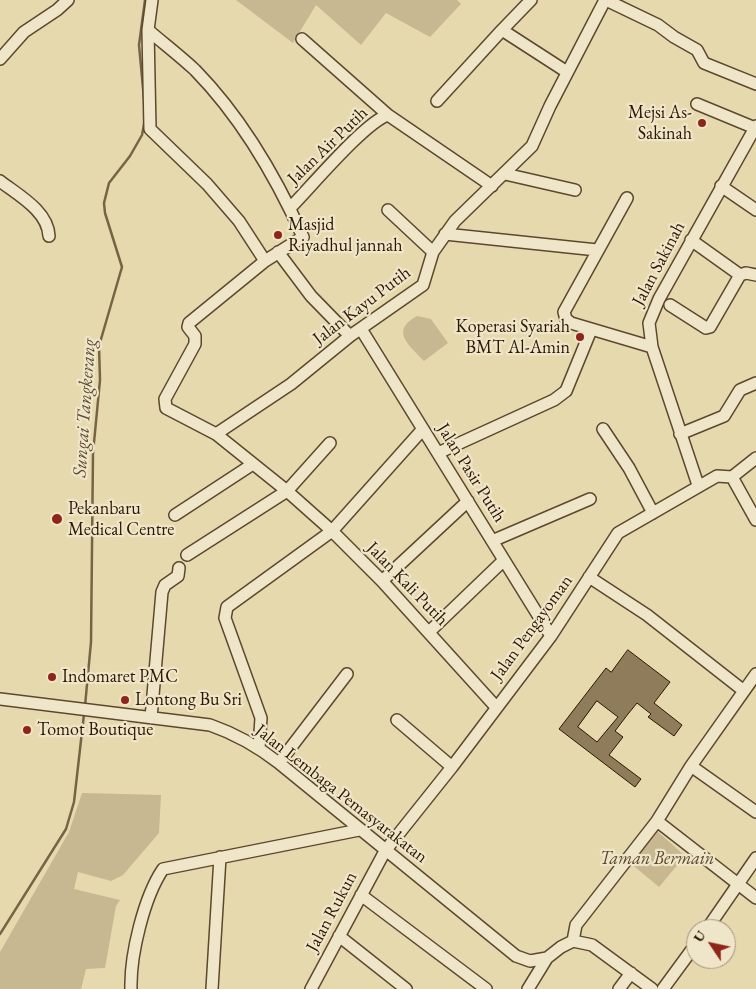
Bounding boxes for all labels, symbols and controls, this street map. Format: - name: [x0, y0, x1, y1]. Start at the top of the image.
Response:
- street label: Jalan Air Putih: [283, 102, 373, 190]
- place label: Mejsi As- Sakinah: [628, 102, 692, 144]
- marker: Mejsi As- Sakinah: [696, 117, 708, 129]
- place label: Masjid Riyadhul jannah: [288, 214, 403, 256]
- street label: Jalan Sakinah: [628, 218, 690, 310]
- marker: Masjid Riyadhul jannah: [272, 229, 284, 241]
- street label: Jalan Kayu Putih: [309, 262, 415, 350]
- place label: Koperasi Syariah BMT Al-Amin: [455, 316, 570, 358]
- marker: Koperasi Syariah BMT Al-Amin: [574, 331, 586, 343]
- water label: Sungai Tangkerang: [69, 338, 101, 478]
- street label: Jalan Pasir Putih: [432, 419, 510, 527]
- place label: Pekanbaru Medical Centre: [68, 498, 174, 540]
- marker: Pekanbaru Medical Centre: [50, 512, 64, 526]
- street label: Jalan Kali Putih: [362, 537, 452, 631]
- street label: Jalan Pengayoman: [486, 571, 578, 685]
- place label: Indomaret PMC: [62, 666, 178, 688]
- marker: Indomaret PMC: [46, 671, 58, 683]
- place label: Lontong Bu Sri: [135, 689, 242, 711]
- marker: Lontong Bu Sri: [119, 694, 131, 706]
- place label: Tomot Boutique: [37, 719, 153, 741]
- street label: Jalan Lembaga Pemasyarakatan: [250, 720, 432, 868]
- marker: Tomot Boutique: [21, 724, 33, 736]
- park label: Taman Bermain: [600, 848, 714, 870]
- street label: Jalan Rukun: [302, 868, 362, 956]
- north arrow: [686, 919, 736, 969]
- text: U: [689, 927, 710, 946]

